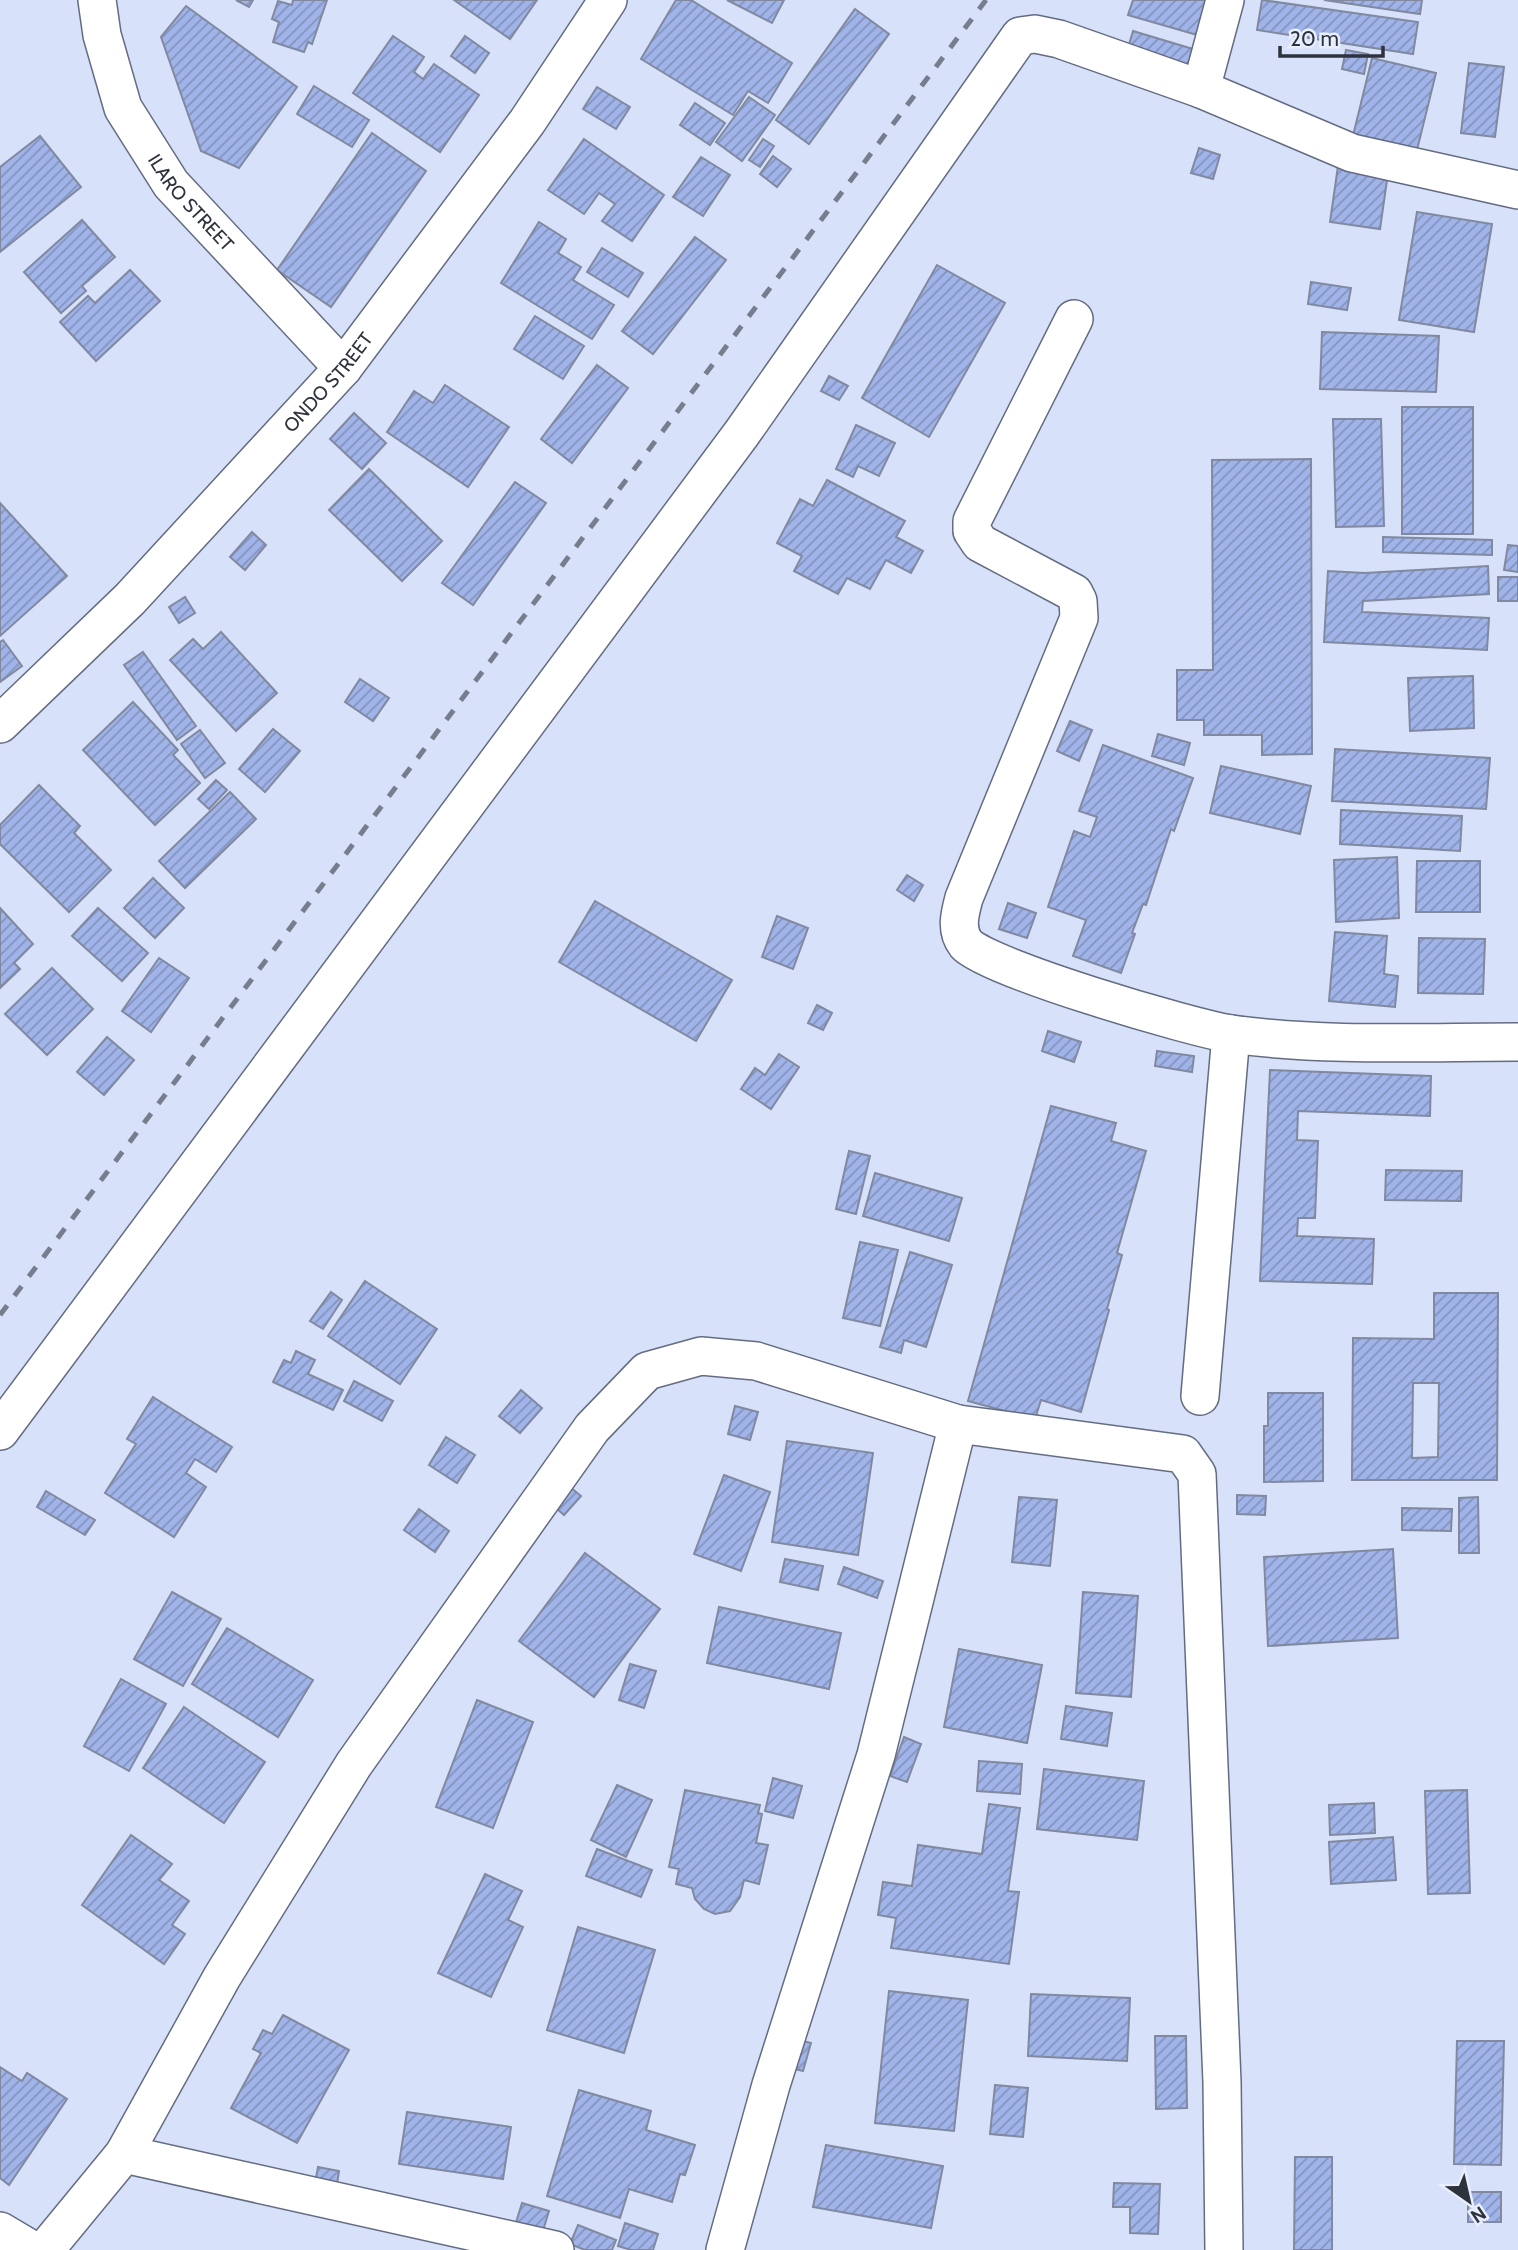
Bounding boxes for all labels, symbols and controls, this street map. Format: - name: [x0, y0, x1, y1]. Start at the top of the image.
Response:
- scale bar: [1280, 14, 1383, 58]
- text: 20 m: [1290, 26, 1339, 51]
- street label: ILARO STREET: [143, 150, 239, 255]
- street label: ONDO STREET: [278, 328, 377, 437]
- north arrow: [1434, 2166, 1504, 2236]
- text: N: [1466, 2201, 1490, 2228]

